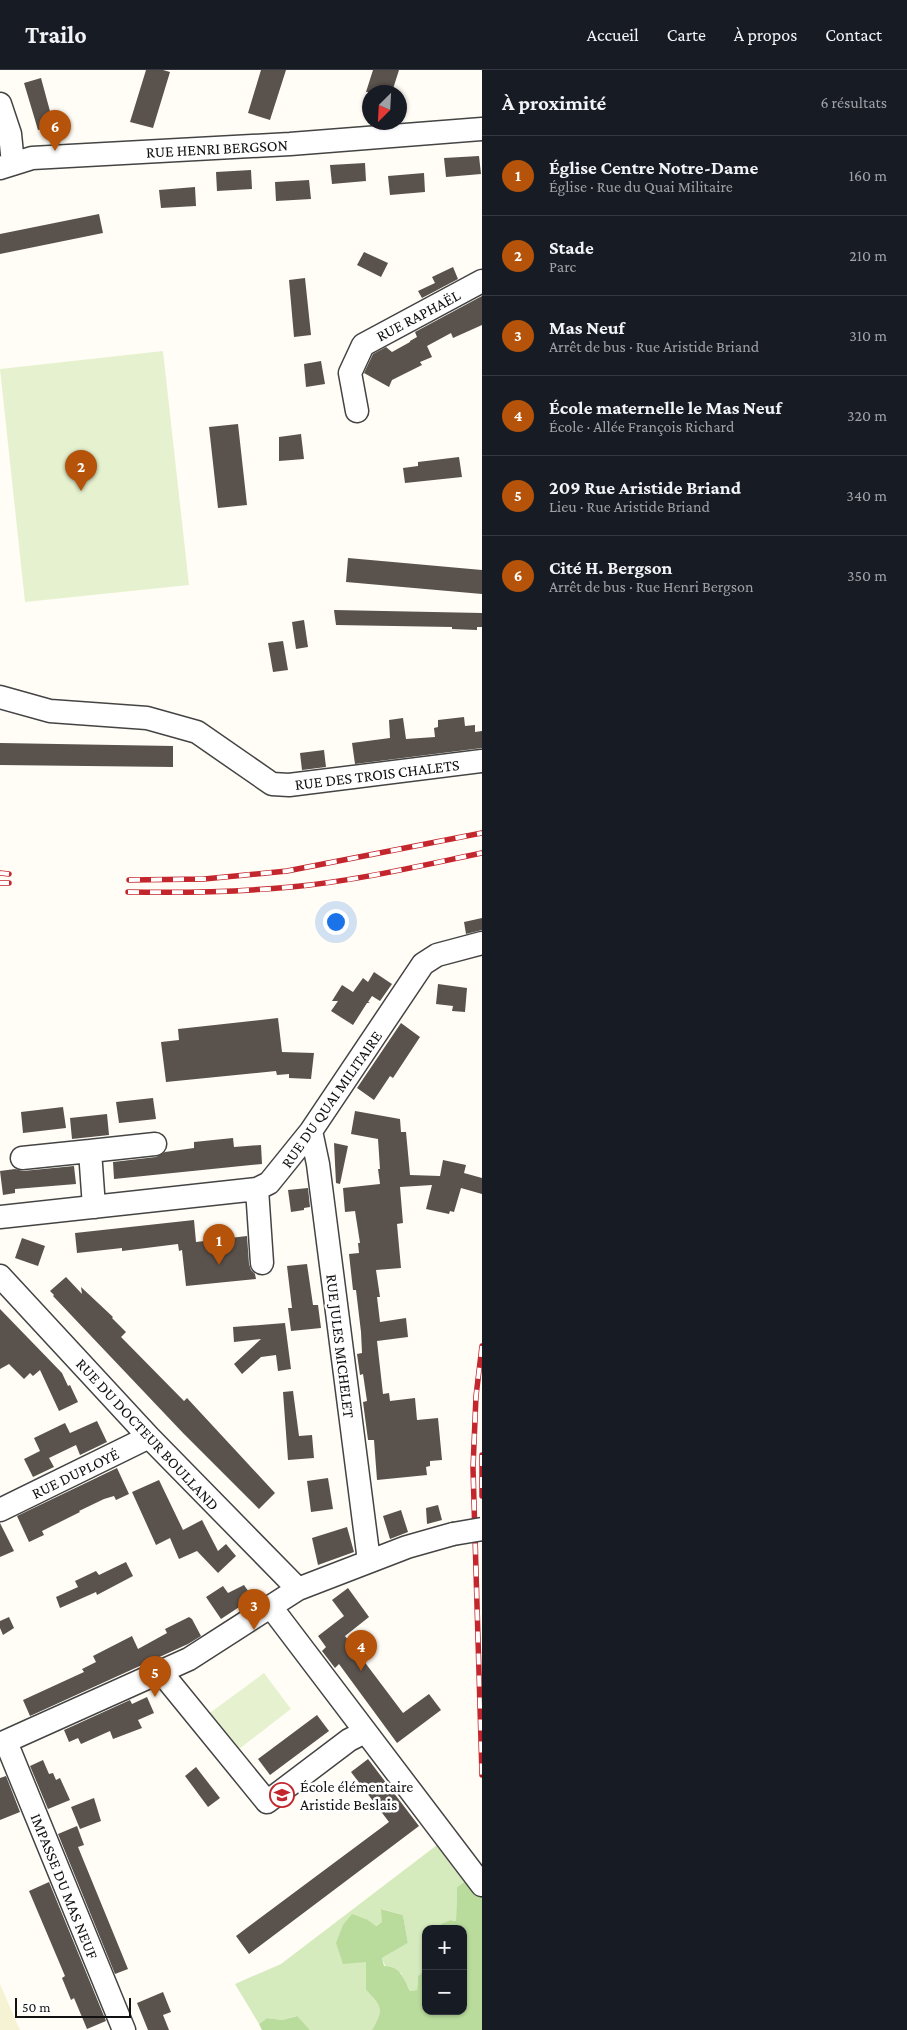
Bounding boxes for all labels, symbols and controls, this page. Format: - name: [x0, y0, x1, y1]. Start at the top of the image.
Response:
- text: Trailo: [25, 21, 87, 48]
- text: Accueil: [587, 25, 639, 45]
- text: Carte: [667, 25, 706, 45]
- text: À propos: [734, 25, 797, 45]
- text: Contact: [825, 25, 882, 45]
- north arrow: [362, 85, 407, 130]
- text: À proximité: [502, 91, 606, 115]
- text: 6 résultats: [820, 94, 887, 111]
- pin: 6: [39, 110, 71, 151]
- street label: RUE HENRI BERGSON: [146, 136, 288, 161]
- text: Église Centre Notre-Dame: [549, 157, 758, 178]
- text: 1: [515, 167, 521, 184]
- text: 160 m: [849, 167, 887, 184]
- text: Église · Rue du Quai Militaire: [549, 178, 733, 195]
- text: Stade: [549, 237, 594, 258]
- text: 2: [514, 247, 522, 264]
- text: 210 m: [849, 247, 887, 264]
- text: Parc: [549, 258, 576, 275]
- street label: RUE RAPHAËL: [373, 286, 463, 345]
- text: Mas Neuf: [549, 317, 625, 338]
- text: 3: [514, 327, 522, 344]
- text: 310 m: [849, 327, 887, 344]
- text: Arrêt de bus · Rue Aristide Briand: [549, 338, 759, 355]
- text: École maternelle le Mas Neuf: [549, 397, 781, 418]
- text: 4: [514, 407, 522, 424]
- text: 320 m: [847, 407, 887, 424]
- text: École · Allée François Richard: [549, 418, 734, 435]
- pin: 2: [65, 450, 97, 491]
- text: 209 Rue Aristide Briand: [549, 477, 741, 498]
- text: 5: [514, 487, 522, 504]
- text: 340 m: [846, 487, 887, 504]
- text: Lieu · Rue Aristide Briand: [549, 498, 710, 515]
- text: Cité H. Bergson: [549, 557, 672, 578]
- text: 6: [514, 567, 522, 584]
- text: 350 m: [847, 567, 887, 584]
- text: Arrêt de bus · Rue Henri Bergson: [549, 578, 754, 595]
- street label: RUE DES TROIS CHALETS: [294, 756, 460, 793]
- your location: [323, 909, 349, 935]
- street label: RUE DU QUAI MILITAIRE: [278, 1027, 385, 1171]
- pin: 1: [203, 1224, 235, 1265]
- street label: RUE JULES MICHELET: [322, 1273, 358, 1420]
- street label: RUE DU DOCTEUR BOULLAND: [73, 1355, 222, 1514]
- street label: RUE DUPLOYÉ: [29, 1445, 122, 1502]
- pin: 3: [238, 1589, 270, 1630]
- pin: 4: [345, 1630, 377, 1671]
- pin: 5: [139, 1656, 171, 1697]
- place label: École élémentaire Aristide Beslais: [300, 1778, 413, 1813]
- school or university icon: École élémentaire Aristide Beslais: [269, 1782, 295, 1808]
- street label: IMPASSE DU MAS NEUF: [28, 1811, 102, 1962]
- map controls: [422, 1925, 467, 2015]
- button: +: [422, 1925, 467, 1970]
- button: −: [422, 1970, 467, 2015]
- scale bar: [15, 1995, 131, 2018]
- text: 50 m: [22, 1999, 50, 2015]

